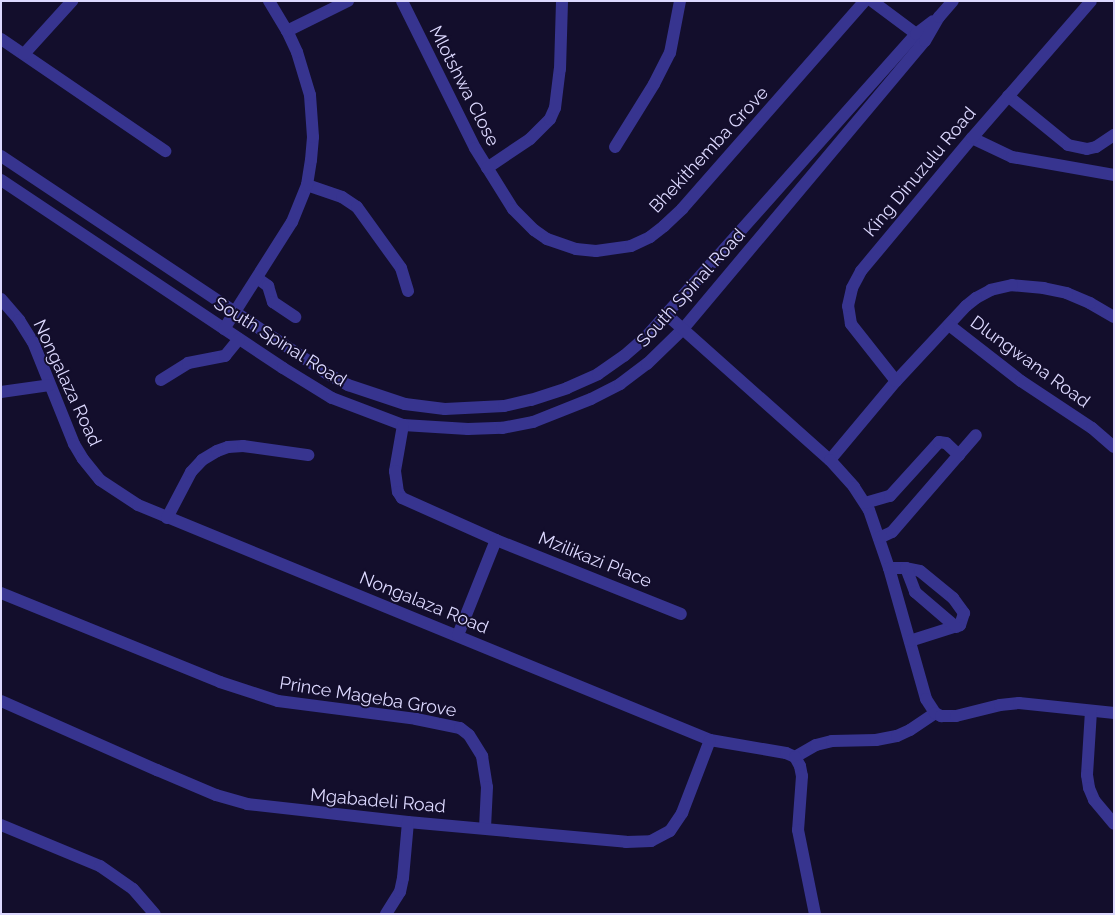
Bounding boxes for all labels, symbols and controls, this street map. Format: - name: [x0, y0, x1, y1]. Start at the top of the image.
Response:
- street label: Mlotshwa Close: [424, 22, 504, 150]
- street label: Bhekithemba Grove: [645, 82, 773, 218]
- street label: King Dinuzulu Road: [859, 103, 981, 241]
- street label: South Spinal Road: [632, 224, 750, 352]
- street label: South Spinal Road: [210, 292, 350, 392]
- street label: Dlungwana Road: [966, 311, 1094, 413]
- street label: Nongalaza Road: [28, 316, 106, 450]
- street label: Mzilikazi Place: [535, 527, 655, 593]
- street label: Nongalaza Road: [356, 567, 492, 639]
- street label: Prince Mageba Grove: [278, 672, 458, 722]
- street label: Mgabadeli Road: [309, 784, 447, 818]

